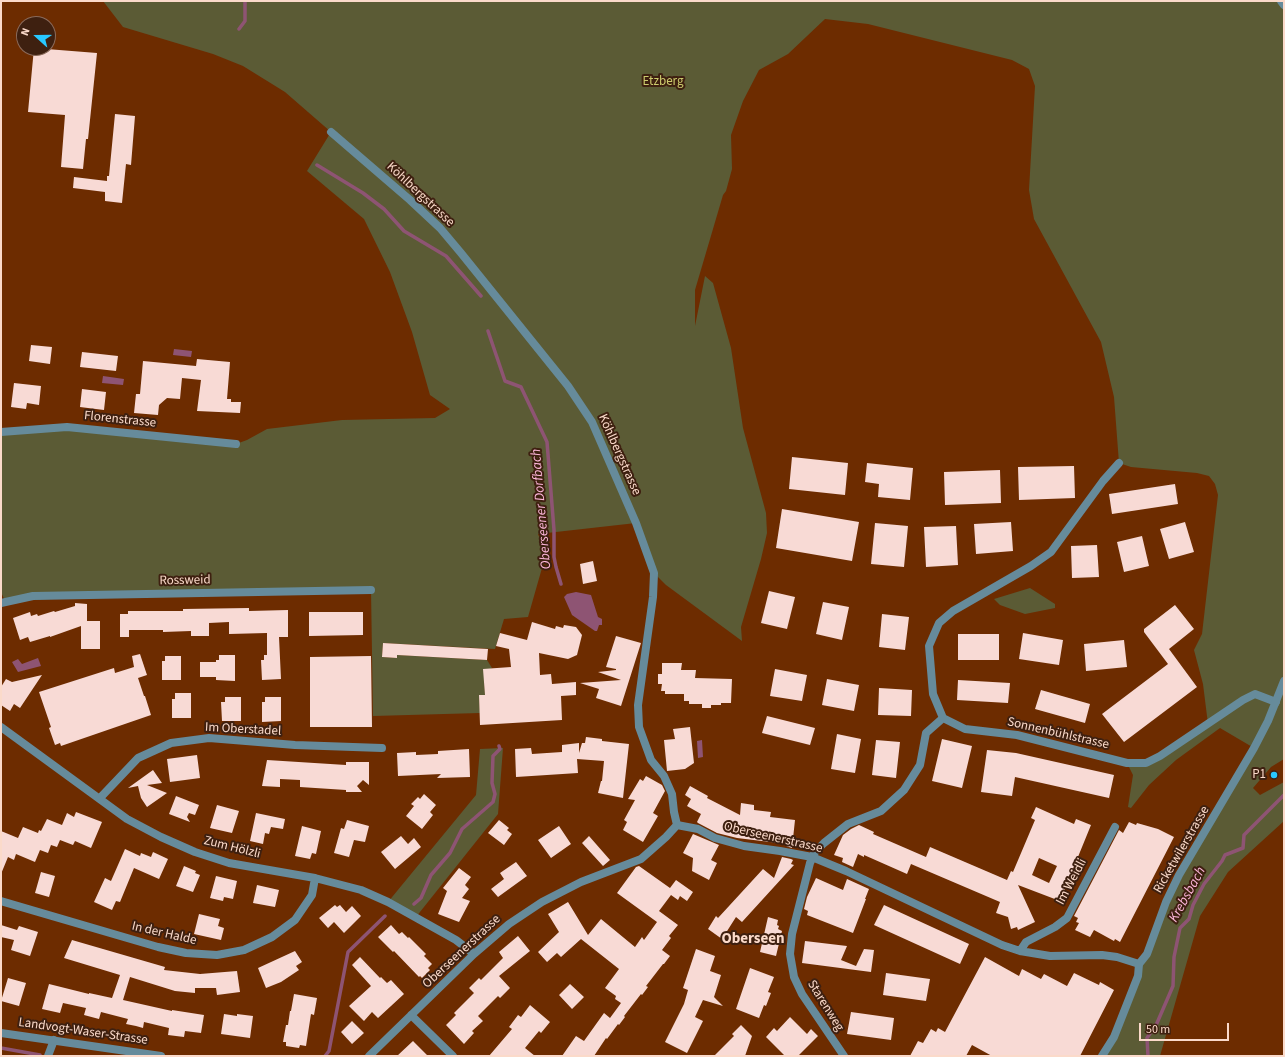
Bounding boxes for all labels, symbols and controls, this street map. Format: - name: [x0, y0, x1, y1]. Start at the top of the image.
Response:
- north arrow: [16, 16, 56, 56]
- text: N: [17, 26, 34, 38]
- park label: Etzberg: [642, 74, 684, 90]
- street label: Köhlbergstrasse: [383, 160, 457, 230]
- street label: Florenstrasse: [83, 408, 157, 432]
- street label: Köhlbergstrasse: [594, 412, 644, 498]
- water label: Oberseener Dorfbach: [528, 448, 556, 570]
- street label: Rossweid: [159, 573, 211, 589]
- street label: Sonnenbühlstrasse: [1006, 715, 1110, 753]
- street label: Im Oberstadel: [204, 720, 282, 740]
- place label: P1: [1252, 767, 1266, 783]
- marker: P1: [1269, 770, 1279, 780]
- street label: Ricketwilerstrasse: [1151, 804, 1213, 896]
- street label: Oberseenerstrasse: [722, 819, 824, 857]
- street label: Zum Hölzli: [202, 833, 262, 863]
- street label: Im Weidli: [1053, 856, 1091, 908]
- water label: Krebsbach: [1166, 864, 1210, 926]
- street label: Oberseenerstrasse: [420, 912, 504, 992]
- street label: In der Halde: [130, 919, 198, 949]
- district label: Oberseen: [721, 931, 785, 949]
- street label: Starenweg: [803, 978, 847, 1034]
- street label: Landvogt-Waser-Strasse: [17, 1015, 149, 1049]
- scale bar: [1141, 1015, 1231, 1041]
- text: 50 m: [1146, 1021, 1170, 1038]

